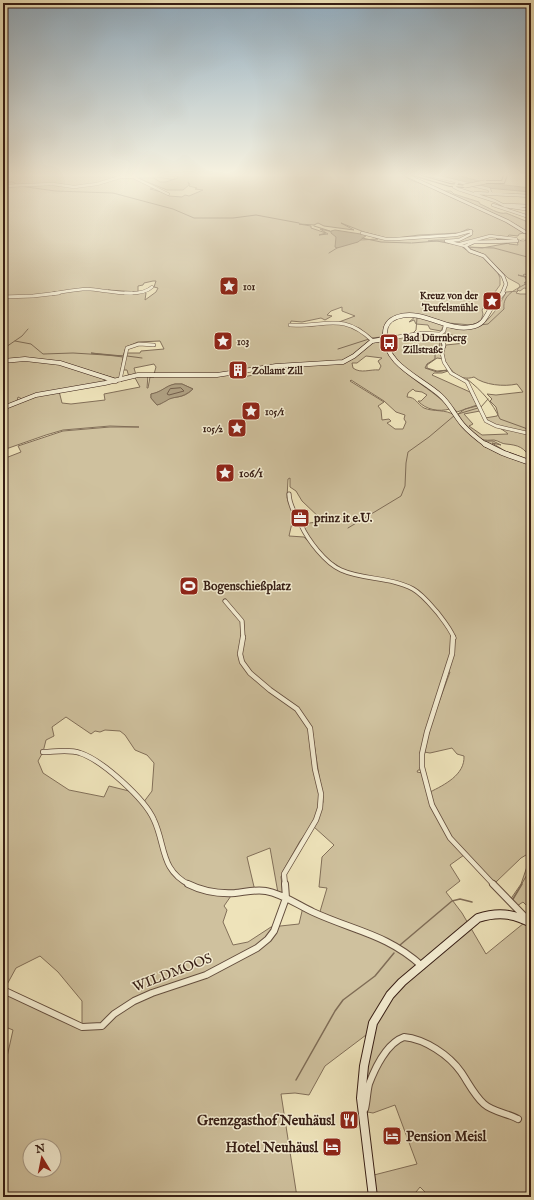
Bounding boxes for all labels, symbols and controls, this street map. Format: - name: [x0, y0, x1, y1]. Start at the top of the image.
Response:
- place icon: 101: [218, 275, 240, 297]
- place label: 101: [243, 281, 256, 294]
- place label: Kreuz von der Teufelsmühle: [420, 290, 478, 315]
- place icon: Kreuz von der Teufelsmühle: [481, 290, 503, 312]
- place icon: 103: [212, 330, 234, 352]
- bus stop icon: Bad Dürrnberg Zillstraße: [378, 332, 400, 354]
- place label: Bad Dürrnberg Zillstraße: [403, 332, 467, 357]
- place label: 103: [237, 336, 250, 349]
- building icon: Zollamt Zill: [227, 359, 249, 381]
- place label: Zollamt Zill: [252, 365, 303, 378]
- place icon: 105/1: [240, 400, 262, 422]
- place label: 105/1: [265, 406, 285, 419]
- place icon: 105/2: [226, 417, 248, 439]
- place label: 105/2: [203, 423, 223, 436]
- place icon: 106/1: [214, 462, 236, 484]
- place label: 106/1: [239, 466, 263, 481]
- office icon: prinz it e.U.: [289, 507, 311, 529]
- place label: prinz it e.U.: [313, 511, 373, 527]
- sports icon: Bogenschießplatz: [178, 575, 200, 597]
- place label: Bogenschießplatz: [203, 579, 291, 595]
- street label: WILDMOOS: [130, 950, 215, 996]
- restaurant icon: Grenzgasthof Neuhäusl: [338, 1109, 360, 1131]
- place label: Grenzgasthof Neuhäusl: [197, 1112, 336, 1130]
- hotel icon: Pension Meisl: [381, 1125, 403, 1147]
- place label: Pension Meisl: [406, 1128, 488, 1146]
- hotel icon: Hotel Neuhäusl: [321, 1136, 343, 1158]
- north arrow: [22, 1138, 62, 1178]
- place label: Hotel Neuhäusl: [226, 1139, 319, 1157]
- text: N: [34, 1141, 47, 1157]

